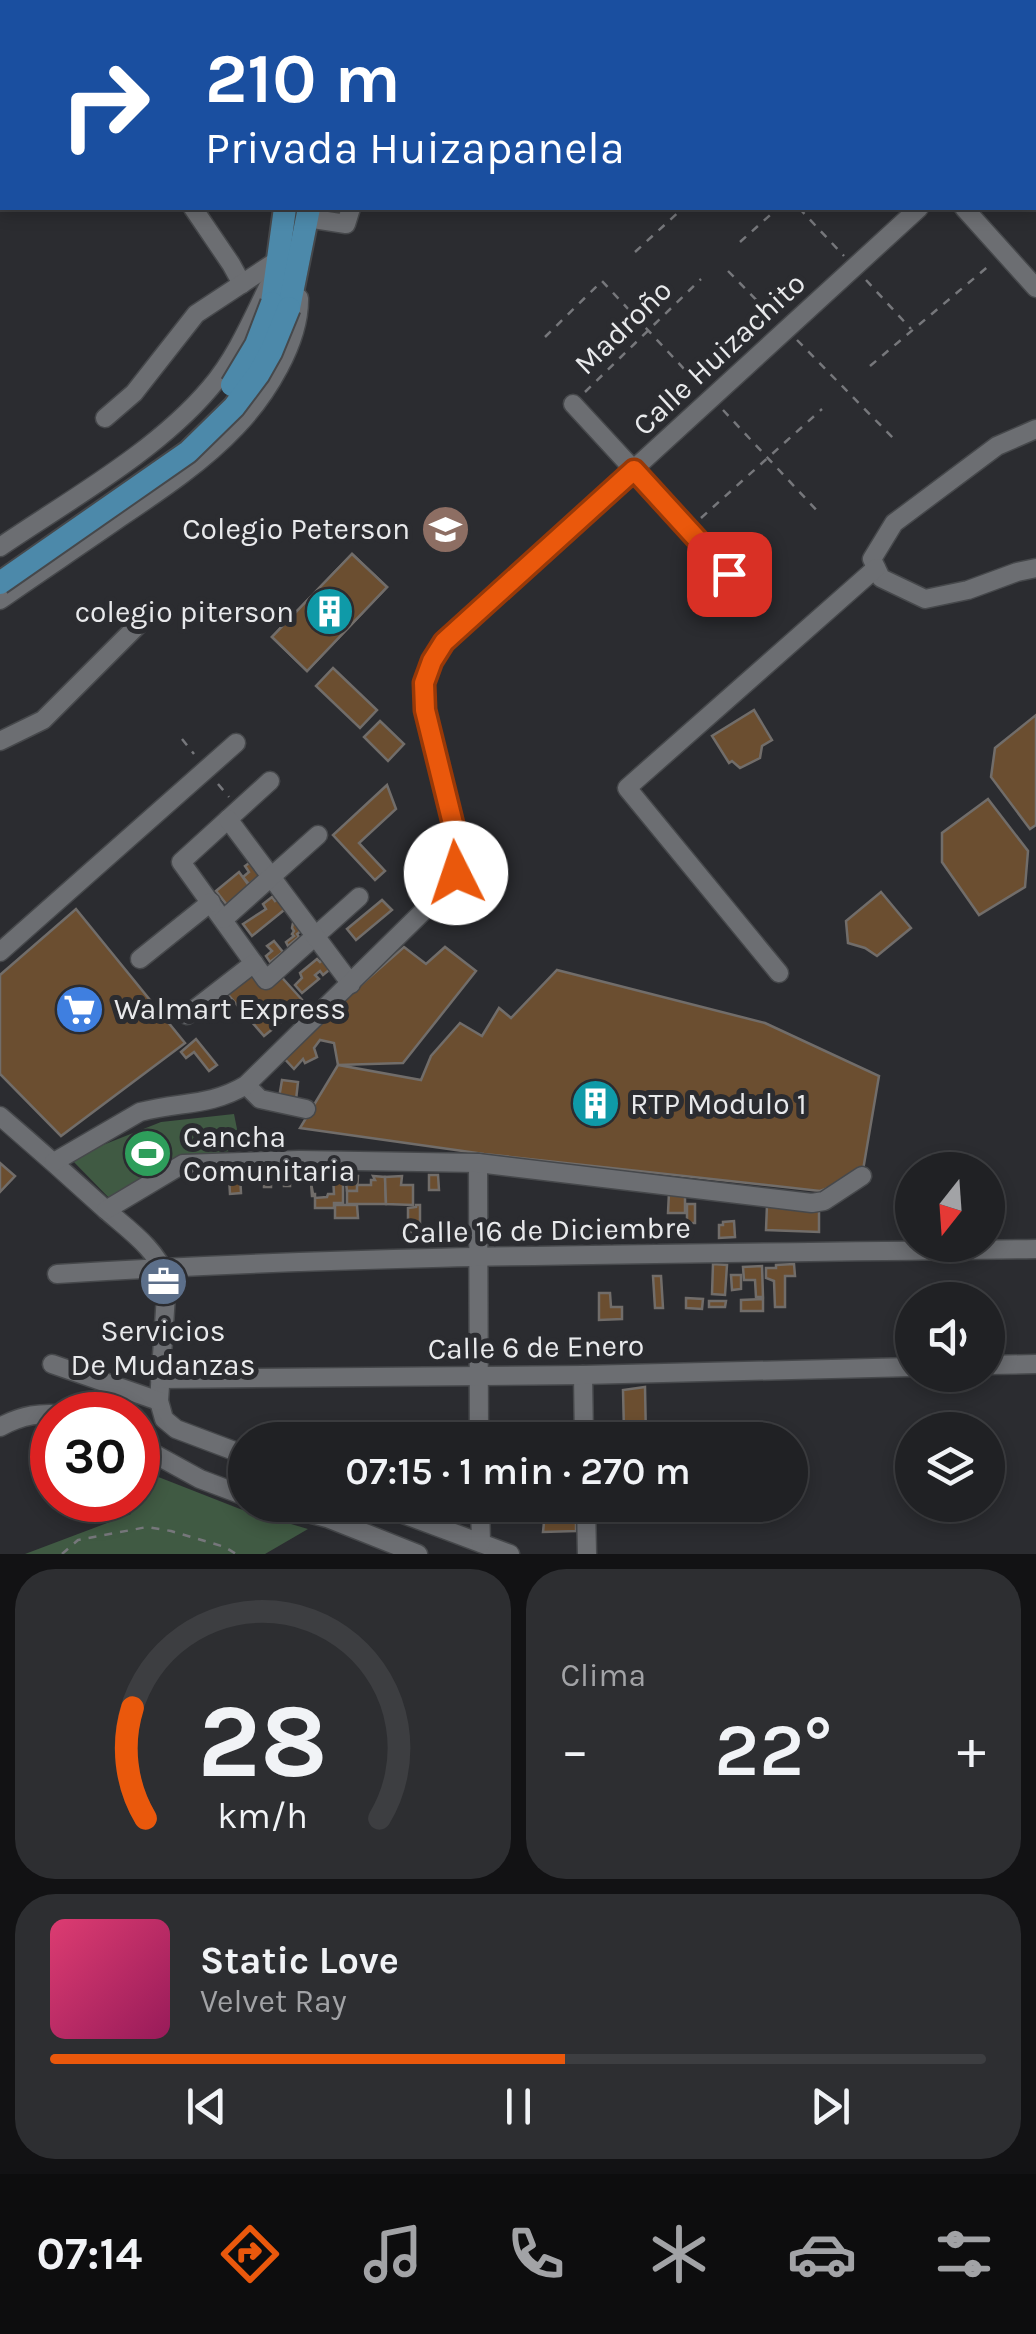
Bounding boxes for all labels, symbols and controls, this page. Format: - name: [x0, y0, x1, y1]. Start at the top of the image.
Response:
- text: 210 m: [205, 38, 401, 120]
- icon: right: [40, 40, 170, 170]
- text: Privada Huizapanela: [205, 122, 625, 174]
- street label: Calle Huizachito: [625, 265, 813, 443]
- street label: Madroño: [567, 272, 679, 382]
- school or university icon: Colegio Peterson: [419, 503, 471, 555]
- place label: Colegio Peterson: [182, 511, 410, 547]
- pin: [687, 532, 772, 617]
- icon: arrive: [702, 547, 757, 602]
- building icon: colegio piterson: [303, 586, 355, 638]
- place label: colegio piterson: [75, 594, 294, 630]
- position arrow: [404, 821, 508, 925]
- supermarket icon: Walmart Express: [53, 983, 105, 1035]
- place label: Walmart Express: [114, 991, 346, 1027]
- building icon: RTP Modulo 1: [569, 1078, 621, 1130]
- place label: RTP Modulo 1: [630, 1086, 807, 1122]
- place label: Cancha Comunitaria: [183, 1119, 355, 1189]
- sports icon: Cancha Comunitaria: [122, 1128, 174, 1180]
- north arrow: [895, 1152, 1005, 1262]
- map controls: [895, 1152, 1005, 1522]
- street label: Calle 16 de Diciembre: [401, 1209, 691, 1251]
- office icon: Servicios De Mudanzas: [137, 1256, 189, 1308]
- button: sound: [895, 1282, 1005, 1392]
- place label: Servicios De Mudanzas: [71, 1313, 255, 1383]
- street label: Calle 6 de Enero: [427, 1327, 645, 1367]
- speed limit sign: 30: [30, 1392, 160, 1522]
- button: layers: [895, 1412, 1005, 1522]
- text: 07:15 · 1 min · 270 m: [345, 1449, 691, 1494]
- text: Clima: [561, 1657, 646, 1694]
- text: 28: [198, 1681, 328, 1802]
- text: 22°: [714, 1706, 832, 1794]
- text: −: [561, 1718, 589, 1782]
- text: +: [957, 1718, 986, 1782]
- text: km/h: [217, 1795, 308, 1837]
- text: Static Love: [200, 1938, 399, 1983]
- text: Velvet Ray: [200, 1983, 347, 2020]
- icon: previous: [179, 2079, 234, 2134]
- icon: pause: [491, 2079, 546, 2134]
- icon: next: [803, 2079, 858, 2134]
- icon: directions: [215, 2219, 285, 2289]
- icon: music: [358, 2219, 428, 2289]
- icon: phone: [501, 2219, 571, 2289]
- icon: climate: [644, 2219, 714, 2289]
- icon: car: [787, 2219, 857, 2289]
- icon: filters: [929, 2219, 999, 2289]
- text: 07:14: [36, 2228, 142, 2280]

